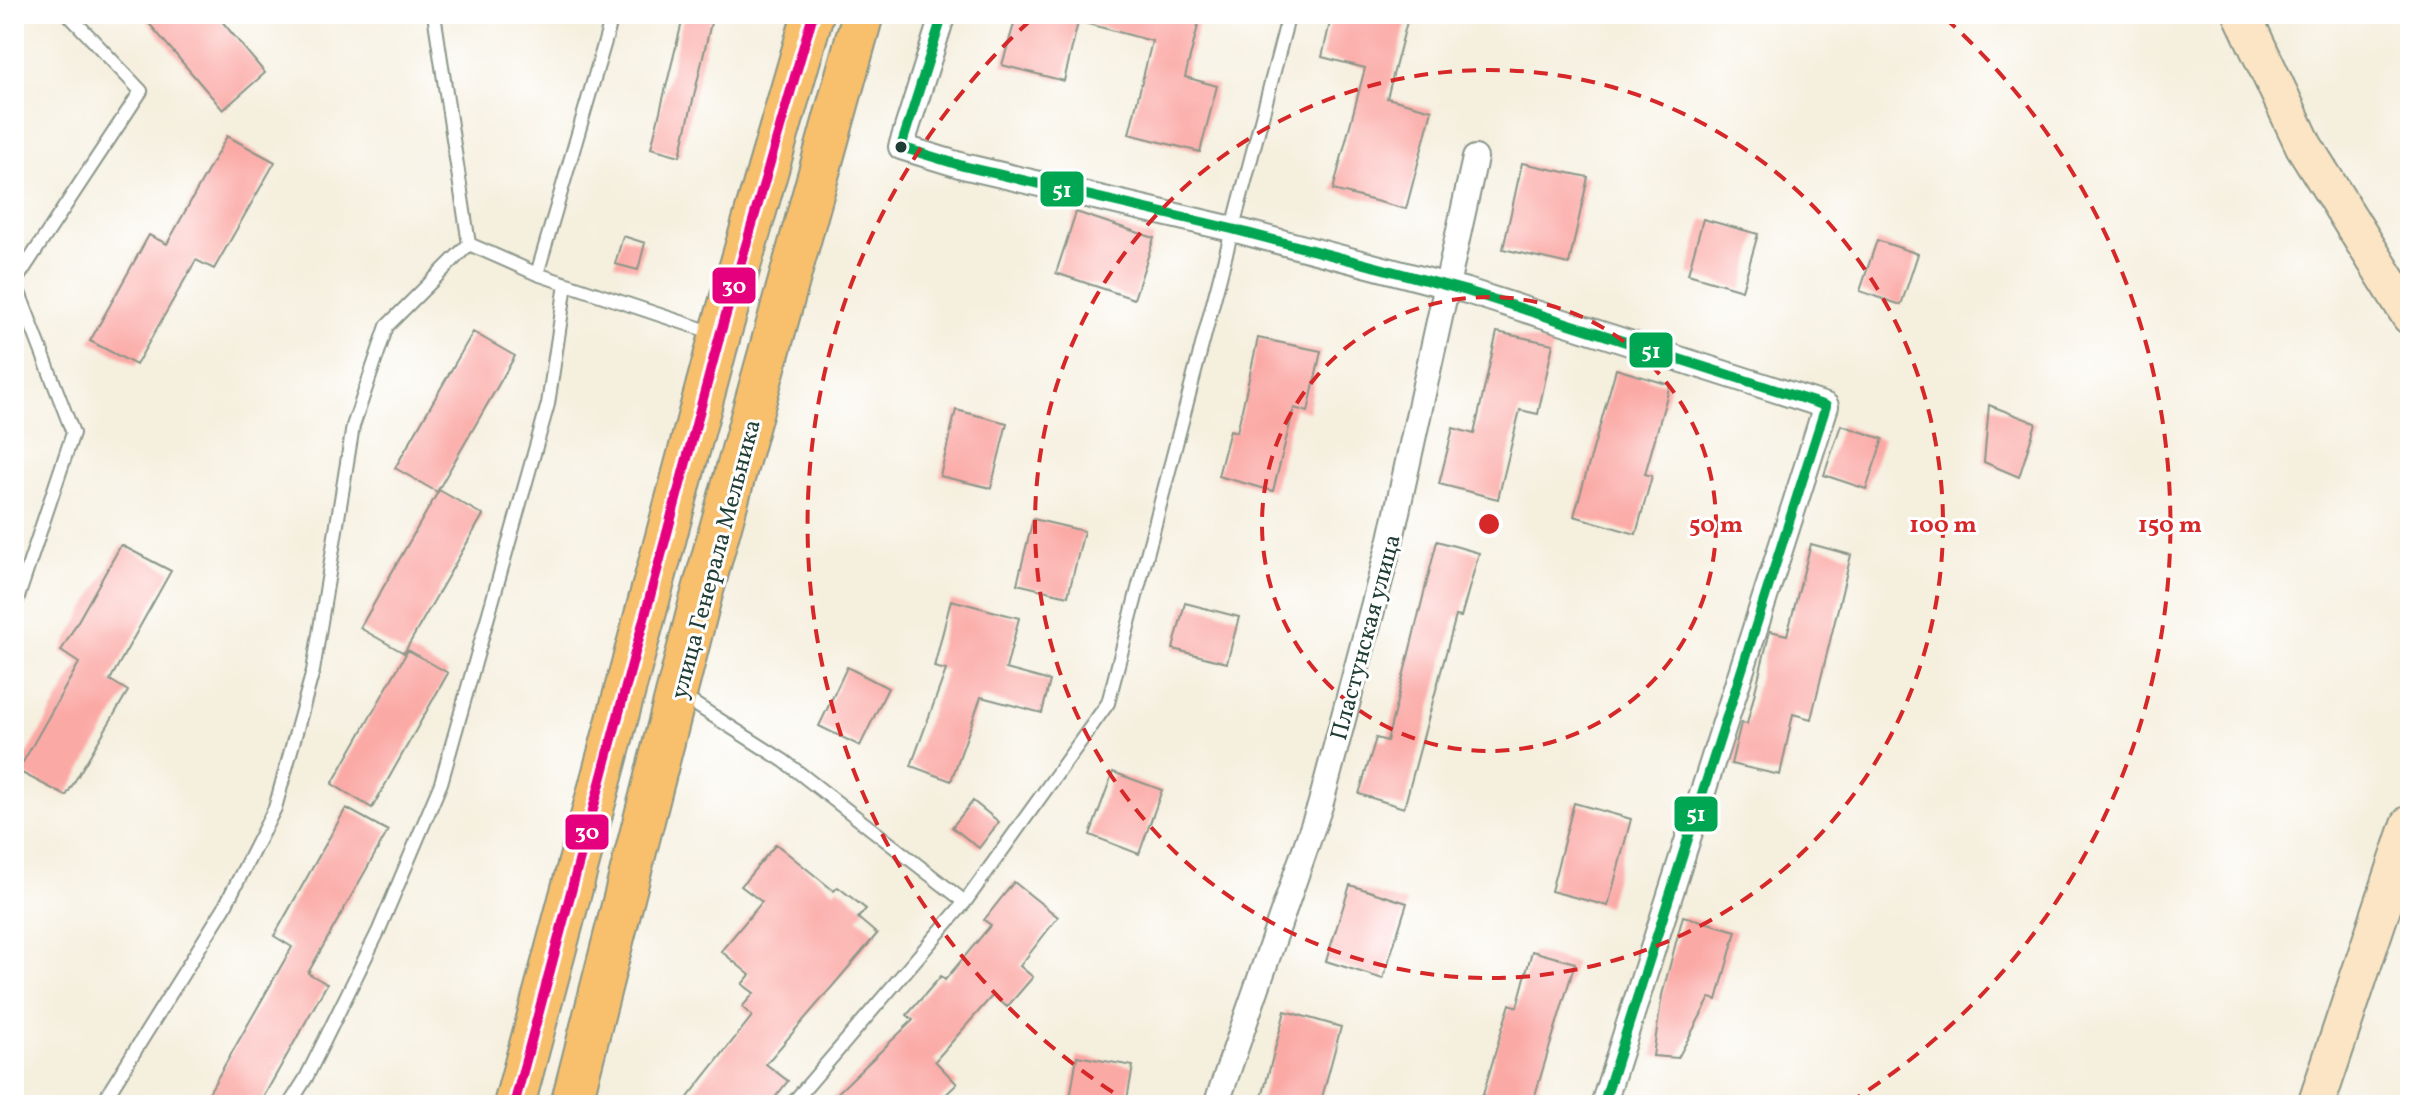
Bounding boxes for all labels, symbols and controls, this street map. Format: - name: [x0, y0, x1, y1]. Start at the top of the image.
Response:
- unlabelled marker: [893, 139, 909, 155]
- line badge: 51: [1039, 170, 1085, 208]
- text: 51: [1052, 176, 1072, 207]
- line badge: 30: [711, 266, 757, 305]
- text: 30: [722, 272, 746, 303]
- line badge: 51: [1628, 331, 1674, 369]
- text: 51: [1641, 337, 1661, 368]
- street label: улица Генерала Мельника: [663, 416, 771, 703]
- text: 50 m: [1689, 509, 1743, 543]
- text: 100 m: [1909, 509, 1977, 543]
- text: 150 m: [2138, 509, 2202, 543]
- centre of rings: [1475, 510, 1503, 538]
- street label: Пластунская улица: [1323, 531, 1411, 744]
- line badge: 51: [1673, 795, 1719, 833]
- text: 51: [1686, 800, 1706, 831]
- line badge: 30: [564, 813, 610, 851]
- text: 30: [575, 818, 599, 849]

